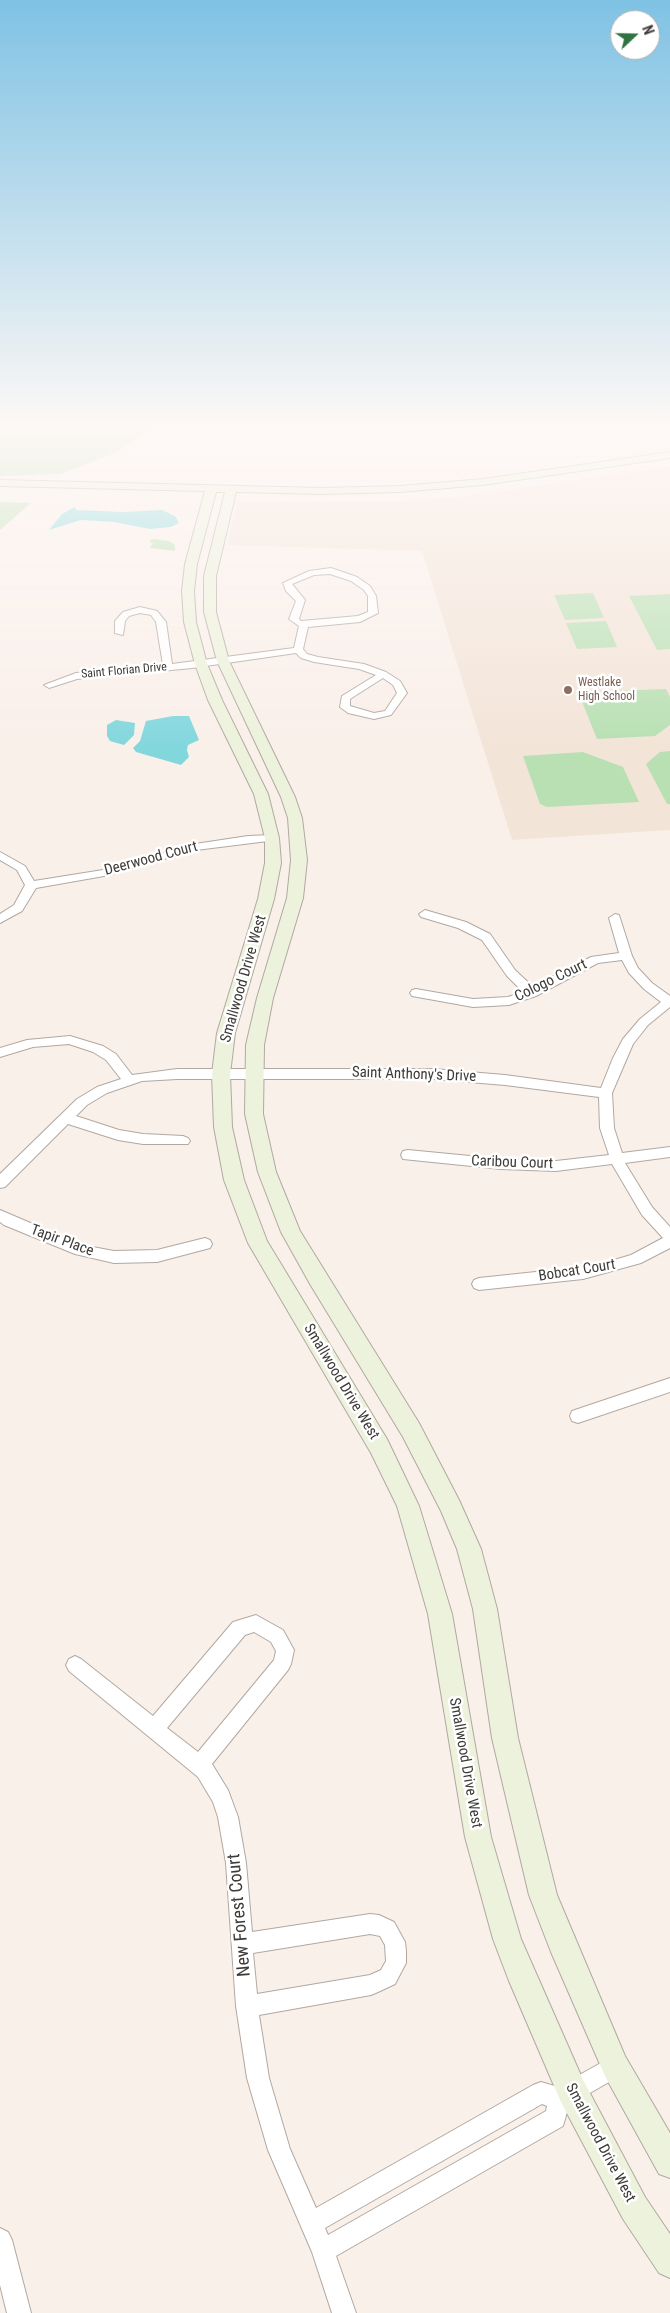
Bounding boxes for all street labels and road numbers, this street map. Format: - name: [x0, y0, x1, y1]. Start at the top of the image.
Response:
- street label: Saint Florian Drive: [81, 660, 167, 682]
- street label: Deerwood Court: [102, 838, 200, 880]
- street label: Smallwood Drive West: [217, 913, 271, 1045]
- street label: Cologo Court: [512, 956, 590, 1006]
- street label: Saint Anthony's Drive: [351, 1064, 477, 1086]
- street label: Caribou Court: [471, 1153, 553, 1173]
- street label: Tapir Place: [28, 1221, 96, 1261]
- street label: Bobcat Court: [537, 1256, 617, 1286]
- street label: Smallwood Drive West: [299, 1321, 383, 1443]
- street label: Smallwood Drive West: [445, 1697, 485, 1829]
- street label: New Forest Court: [224, 1853, 256, 1977]
- street label: Smallwood Drive West: [561, 2081, 639, 2205]

